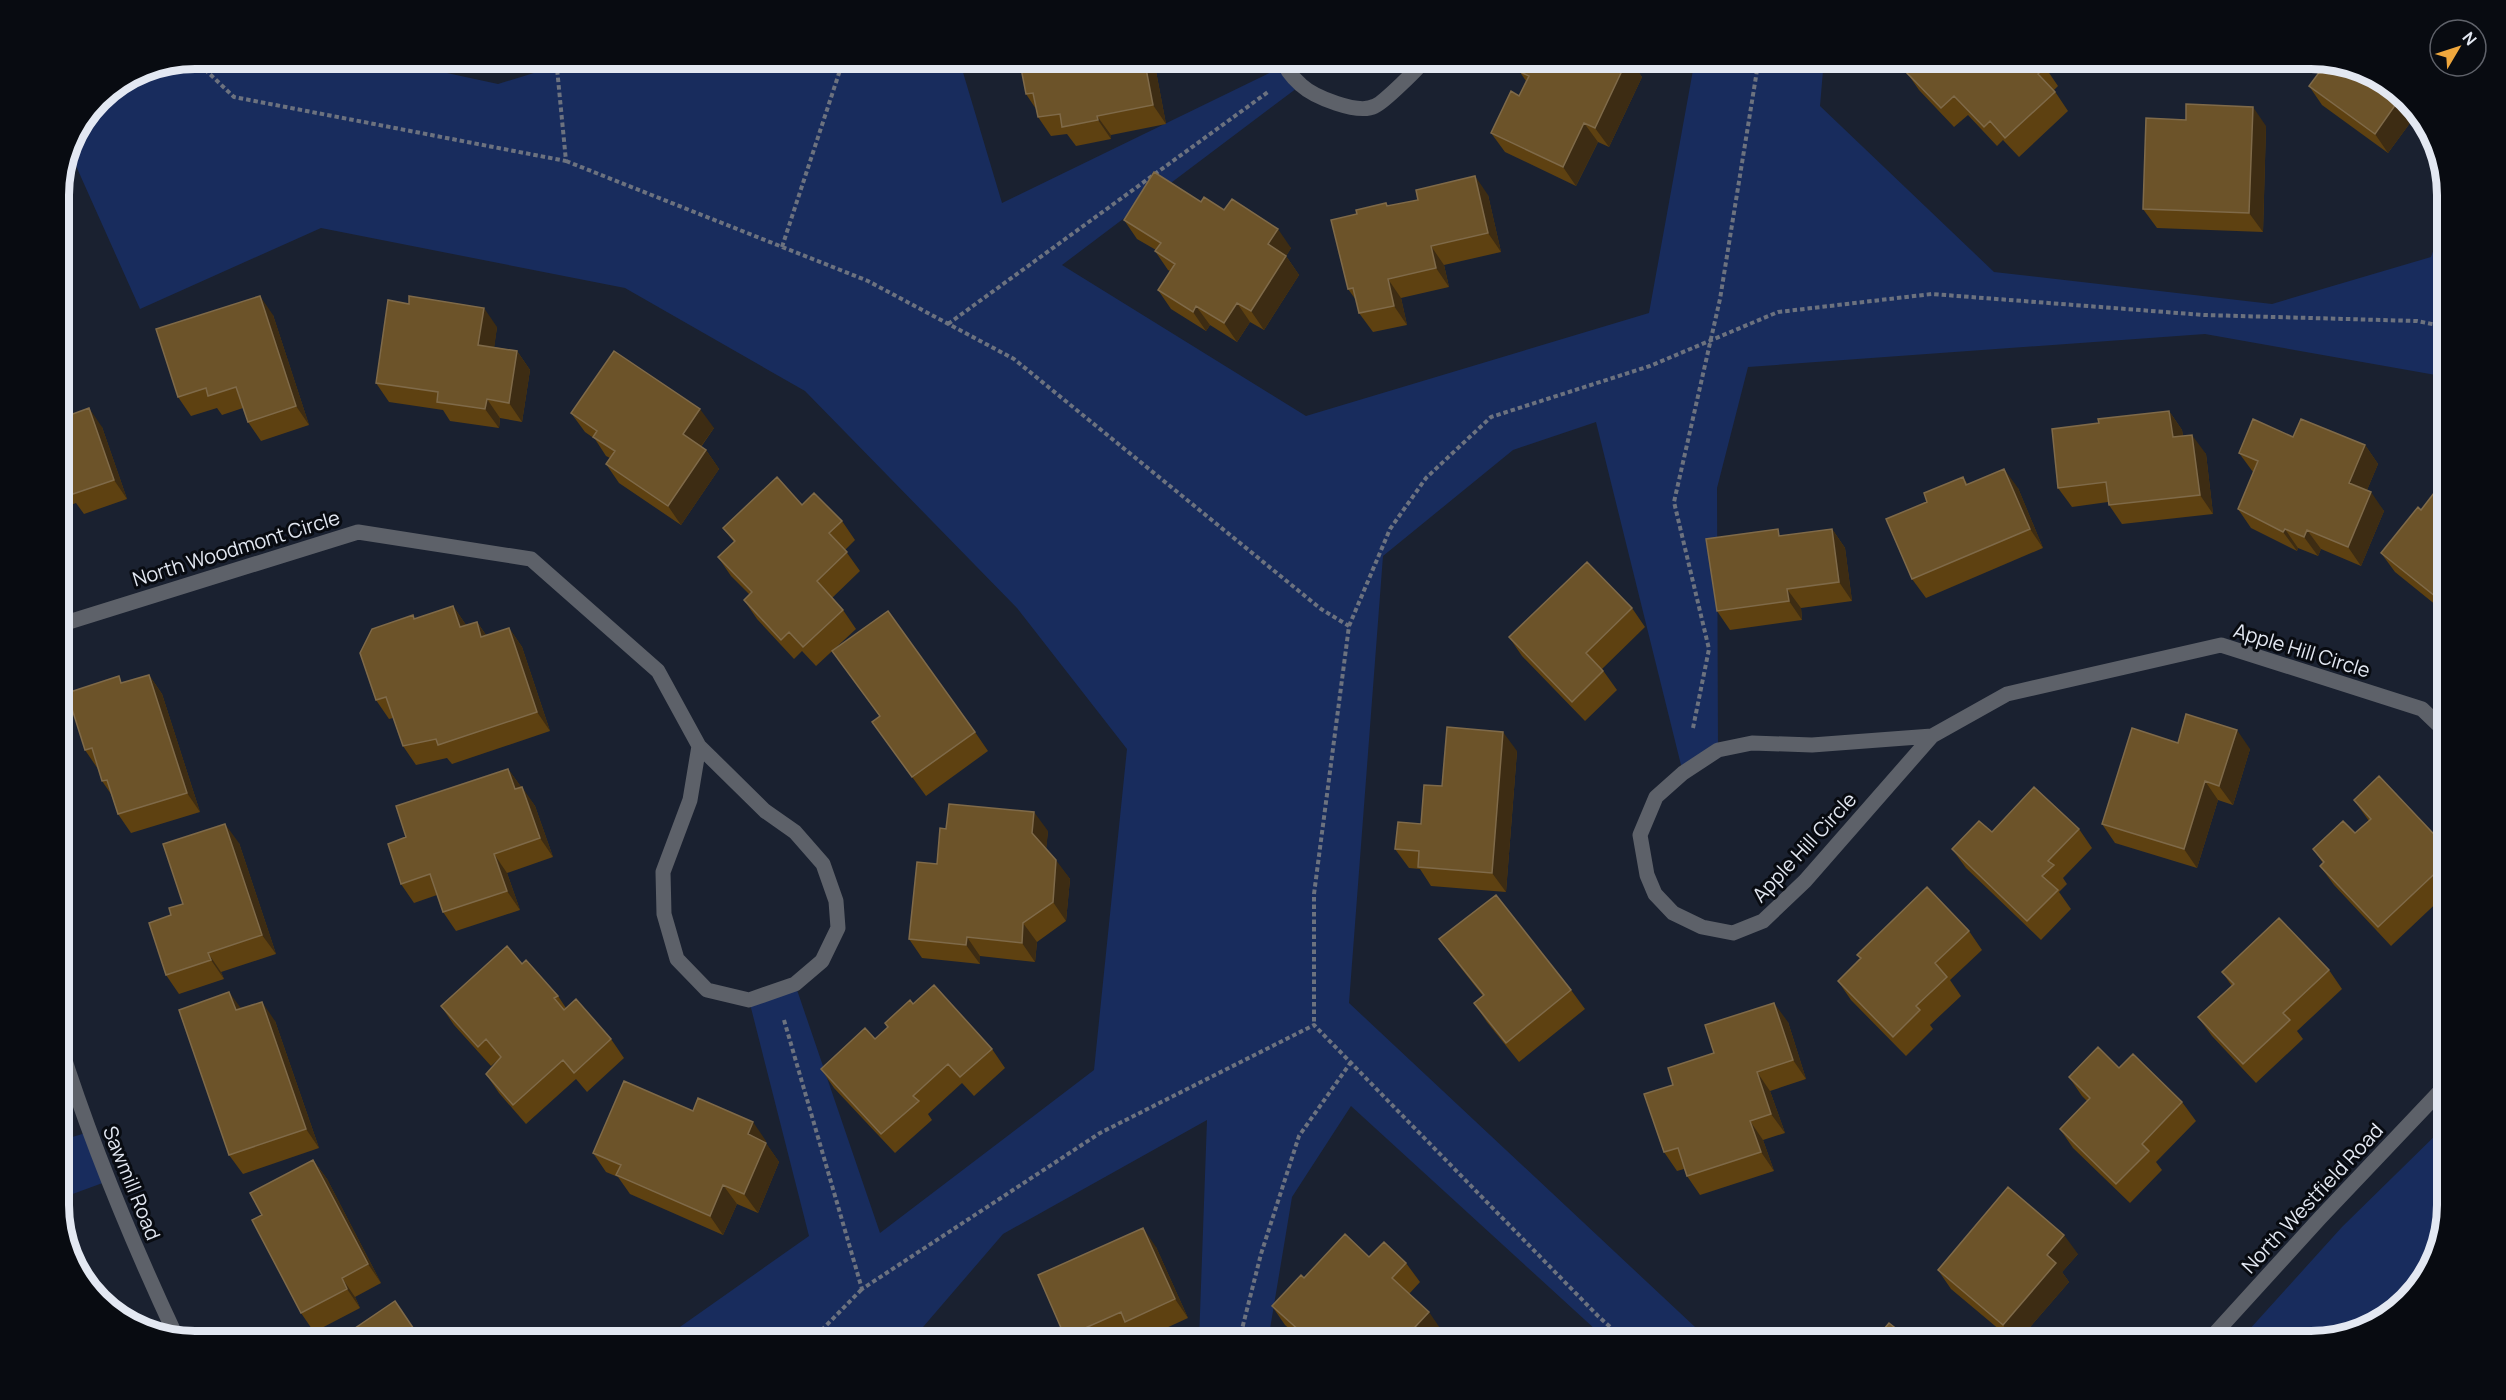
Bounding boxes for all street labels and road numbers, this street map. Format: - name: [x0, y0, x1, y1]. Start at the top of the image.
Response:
- street label: North Woodmont Circle: [129, 504, 343, 592]
- street label: Apple Hill Circle: [2230, 616, 2374, 684]
- street label: Apple Hill Circle: [1746, 786, 1862, 908]
- street label: North Westfield Road: [2235, 1117, 2389, 1279]
- street label: Sawmill Road: [97, 1122, 167, 1244]

